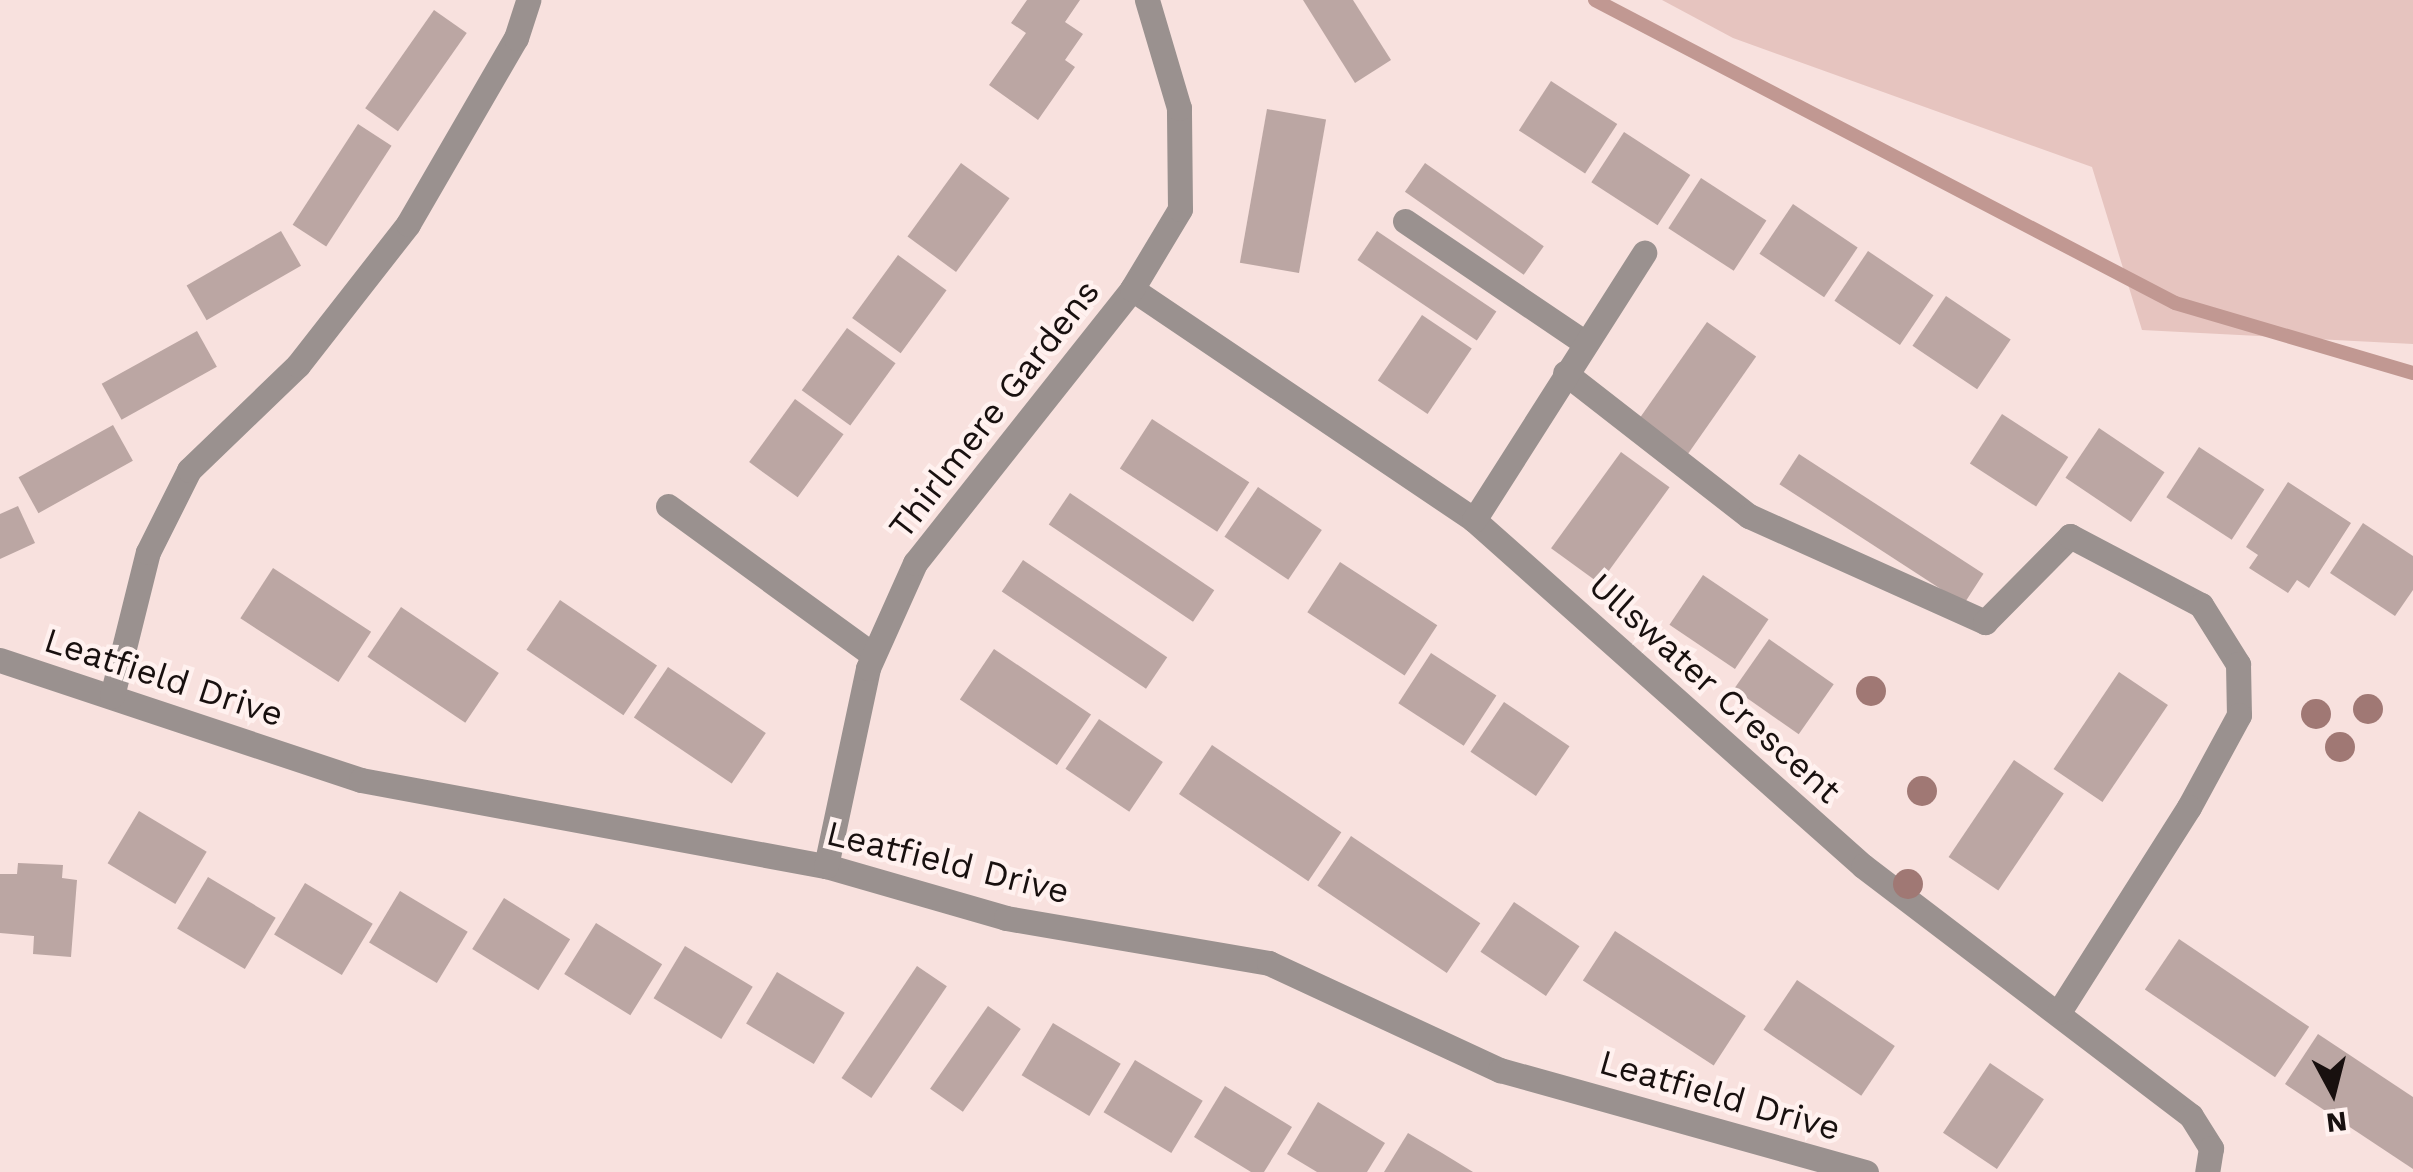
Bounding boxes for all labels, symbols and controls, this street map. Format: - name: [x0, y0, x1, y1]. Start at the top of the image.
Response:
- street label: Thirlmere Gardens: [880, 271, 1108, 547]
- street label: Ullswater Crescent: [1580, 564, 1850, 812]
- street label: Leatfield Drive: [39, 619, 289, 735]
- street label: Leatfield Drive: [822, 812, 1074, 912]
- street label: Leatfield Drive: [1595, 1041, 1845, 1149]
- north arrow: [2283, 1042, 2383, 1142]
- text: N: [2324, 1105, 2349, 1140]

